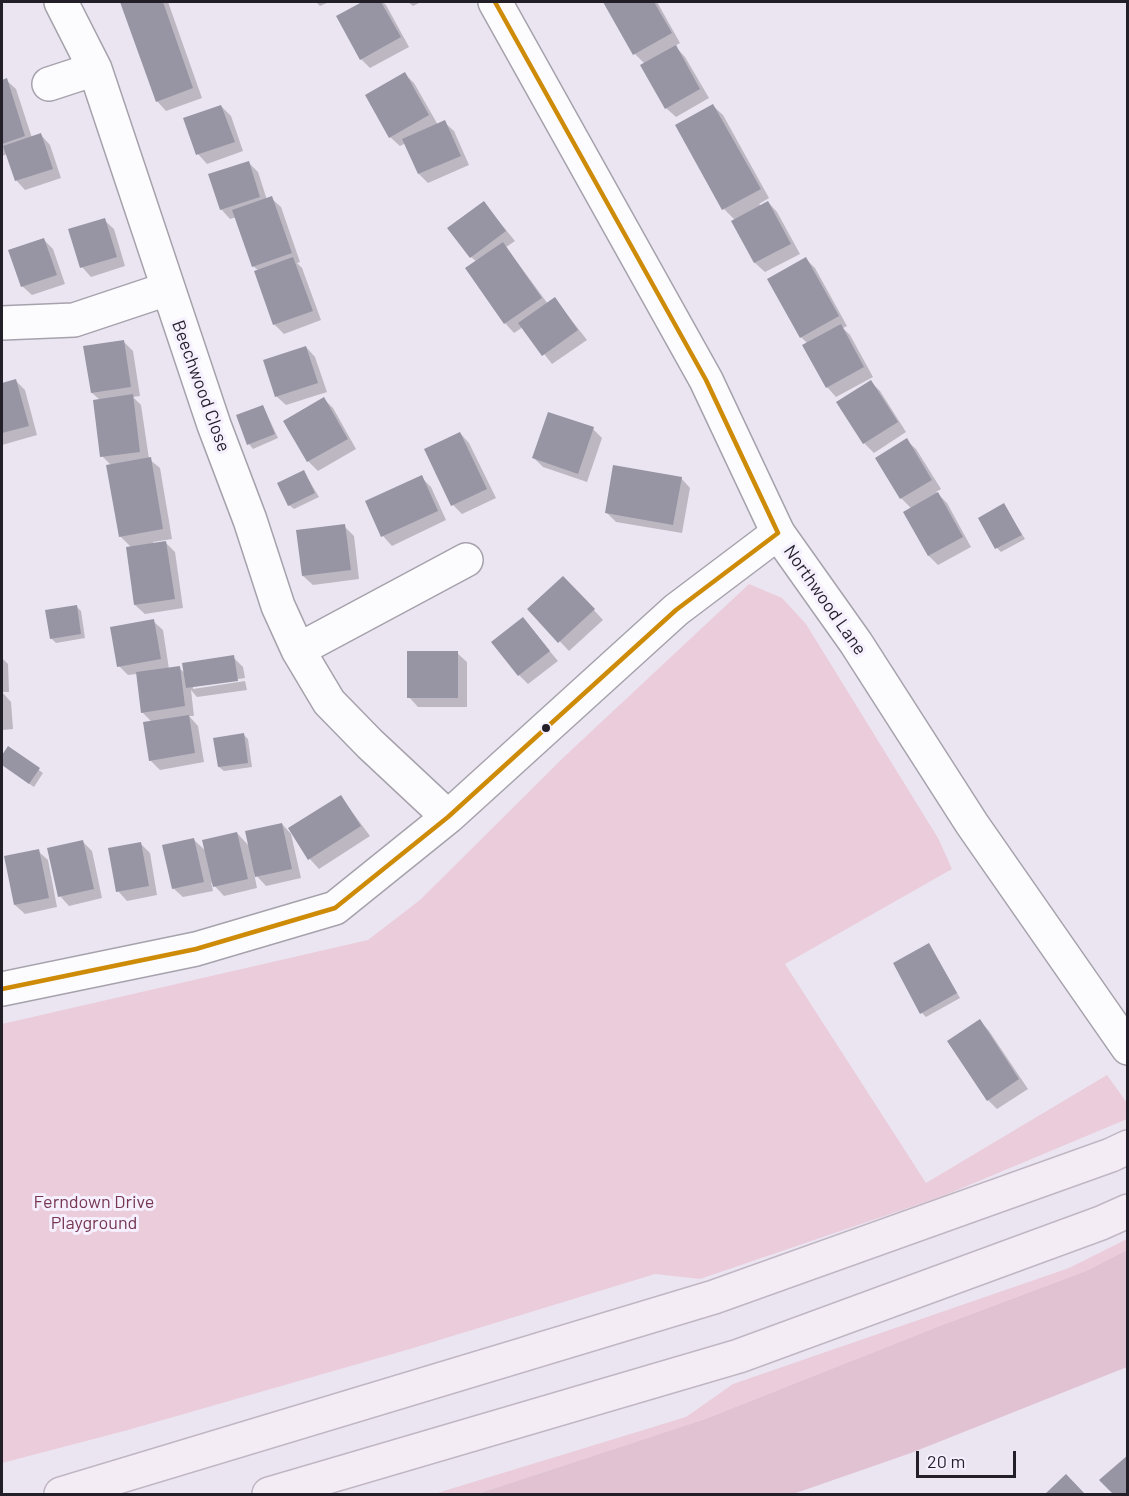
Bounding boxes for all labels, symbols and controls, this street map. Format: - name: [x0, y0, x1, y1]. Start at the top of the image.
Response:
- street label: Beechwood Close: [167, 317, 235, 455]
- street label: Northwood Lane: [779, 541, 871, 659]
- unlabelled marker: [540, 722, 552, 734]
- park label: Ferndown Drive Playground: [34, 1191, 154, 1234]
- scale bar: [919, 1439, 1020, 1477]
- text: 20 m: [927, 1450, 965, 1472]

